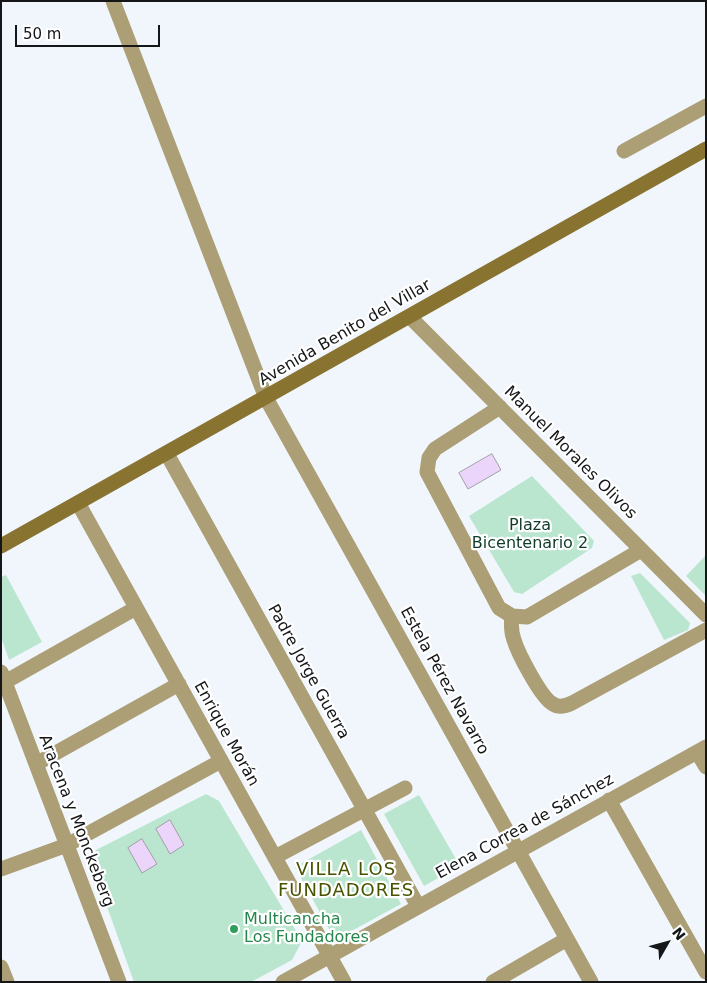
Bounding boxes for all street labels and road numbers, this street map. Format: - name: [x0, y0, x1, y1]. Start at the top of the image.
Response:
- street label: Avenida Benito del Villar: [256, 276, 434, 390]
- street label: Manuel Morales Olivos: [500, 383, 640, 523]
- street label: Padre Jorge Guerra: [263, 601, 353, 743]
- street label: Estela Pérez Navarro: [395, 604, 493, 758]
- street label: Enrique Morán: [189, 678, 263, 790]
- street label: Aracena y Monckeberg: [34, 732, 118, 910]
- street label: Elena Correa de Sánchez: [433, 770, 617, 884]

